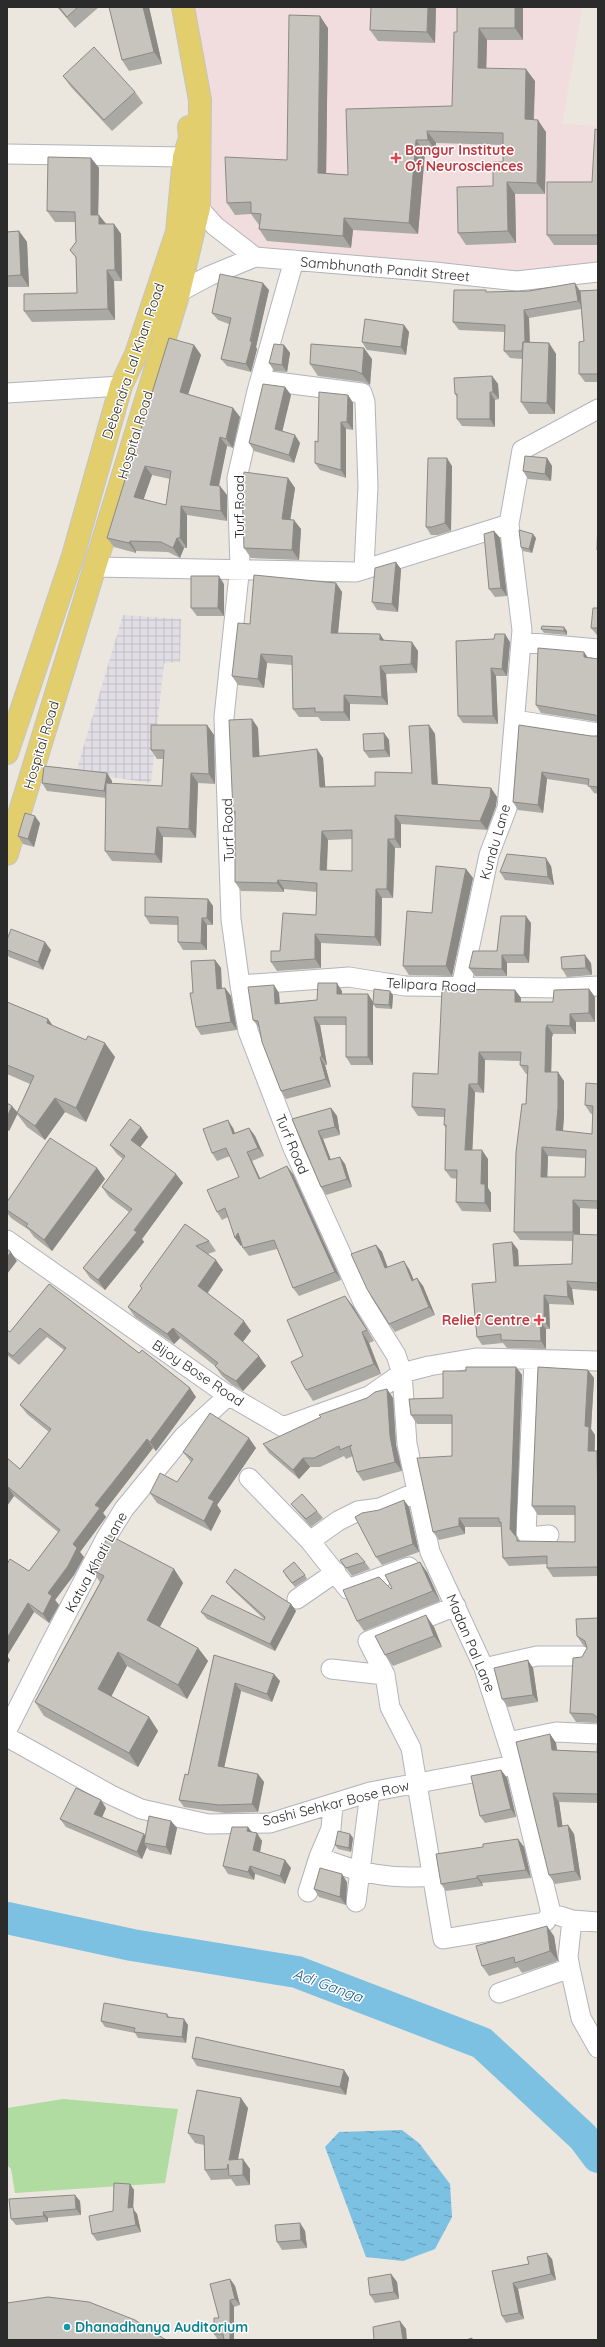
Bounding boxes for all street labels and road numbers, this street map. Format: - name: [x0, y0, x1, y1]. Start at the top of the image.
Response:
- street label: Sambhunath Pandit Street: [300, 253, 471, 285]
- street label: Debendra Lal Khan Road: [98, 280, 168, 442]
- street label: Hospital Road: [113, 389, 157, 481]
- street label: Turf Road: [230, 475, 248, 539]
- street label: Hospital Road: [19, 699, 63, 791]
- street label: Turf Road: [218, 798, 238, 862]
- street label: Kundu Lane: [476, 802, 514, 882]
- street label: Telipara Road: [386, 974, 476, 996]
- street label: Turf Road: [271, 1111, 313, 1177]
- street label: Bijoy Bose Road: [149, 1336, 247, 1410]
- street label: Katua Khati Lane: [61, 1508, 131, 1615]
- street label: Madan Pal Lane: [442, 1591, 500, 1695]
- street label: Sashi Sehkar Bose Row: [261, 1776, 412, 1830]

